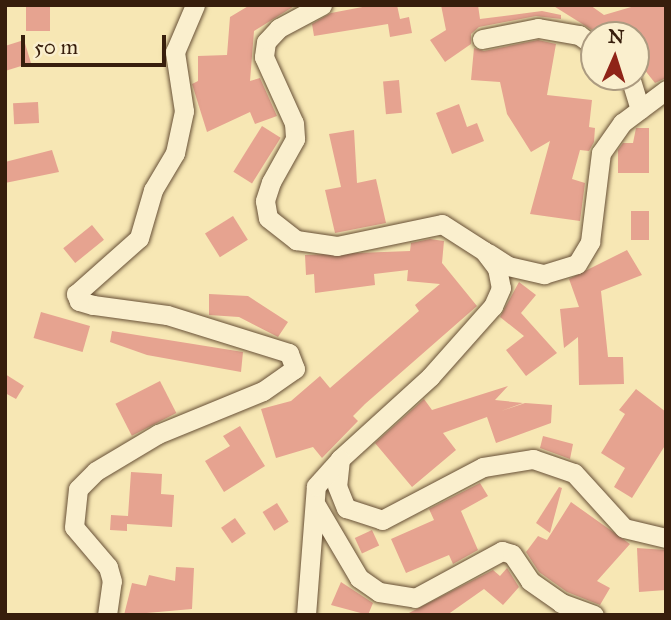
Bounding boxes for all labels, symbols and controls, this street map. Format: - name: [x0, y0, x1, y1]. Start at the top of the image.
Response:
- scale bar: [24, 21, 170, 65]
- north arrow: [580, 21, 650, 91]
- text: N: [607, 25, 625, 48]
- text: 50 m: [34, 34, 78, 60]

